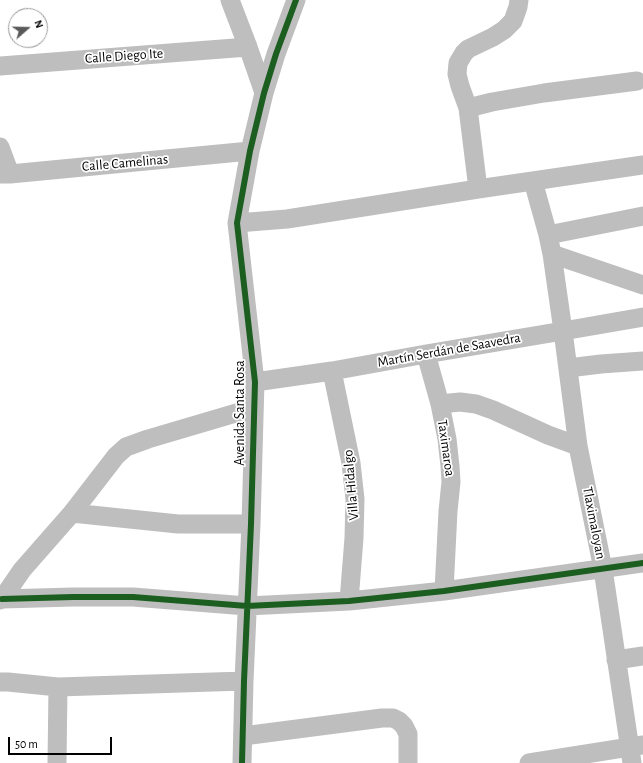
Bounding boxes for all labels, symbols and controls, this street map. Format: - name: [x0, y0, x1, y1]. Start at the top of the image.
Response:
- north arrow: [8, 8, 48, 48]
- text: N: [32, 19, 45, 30]
- street label: Calle Diego Ite: [84, 45, 164, 67]
- street label: Calle Camelinas: [81, 151, 169, 175]
- street label: Martín Serdán de Saavedra: [376, 329, 522, 371]
- street label: Avenida Santa Rosa: [232, 360, 248, 466]
- street label: Taximaroa: [434, 418, 458, 478]
- street label: Villa Hidalgo: [340, 449, 362, 521]
- street label: Tlaximaloyan: [579, 485, 609, 561]
- scale bar: [10, 729, 114, 755]
- text: 50 m: [15, 738, 38, 750]

